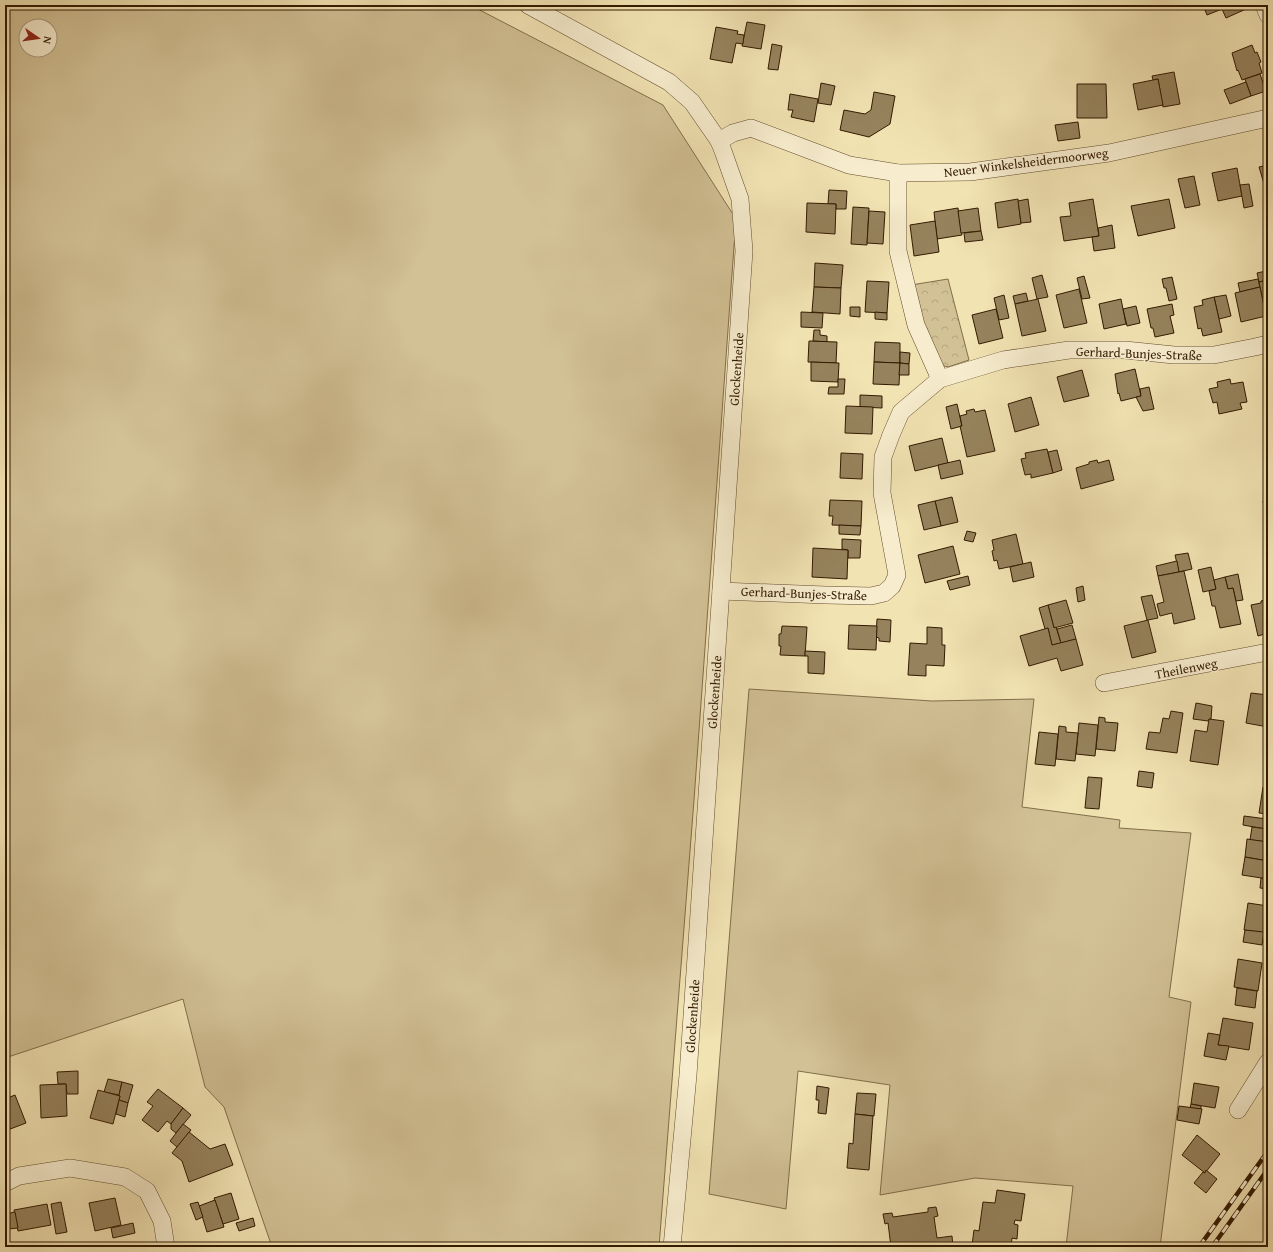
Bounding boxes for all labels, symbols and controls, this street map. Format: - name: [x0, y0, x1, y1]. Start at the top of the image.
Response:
- north arrow: [18, 18, 58, 58]
- text: N: [39, 35, 56, 46]
- street label: Neuer Winkelsheidermoorweg: [943, 143, 1110, 182]
- street label: Glockenheide: [724, 332, 749, 406]
- street label: Gerhard-Bunjes-Straße: [1076, 342, 1202, 365]
- street label: Gerhard-Bunjes-Straße: [741, 582, 867, 605]
- street label: Theilenweg: [1153, 653, 1219, 684]
- street label: Glockenheide: [702, 655, 727, 729]
- street label: Glockenheide: [680, 979, 705, 1053]

